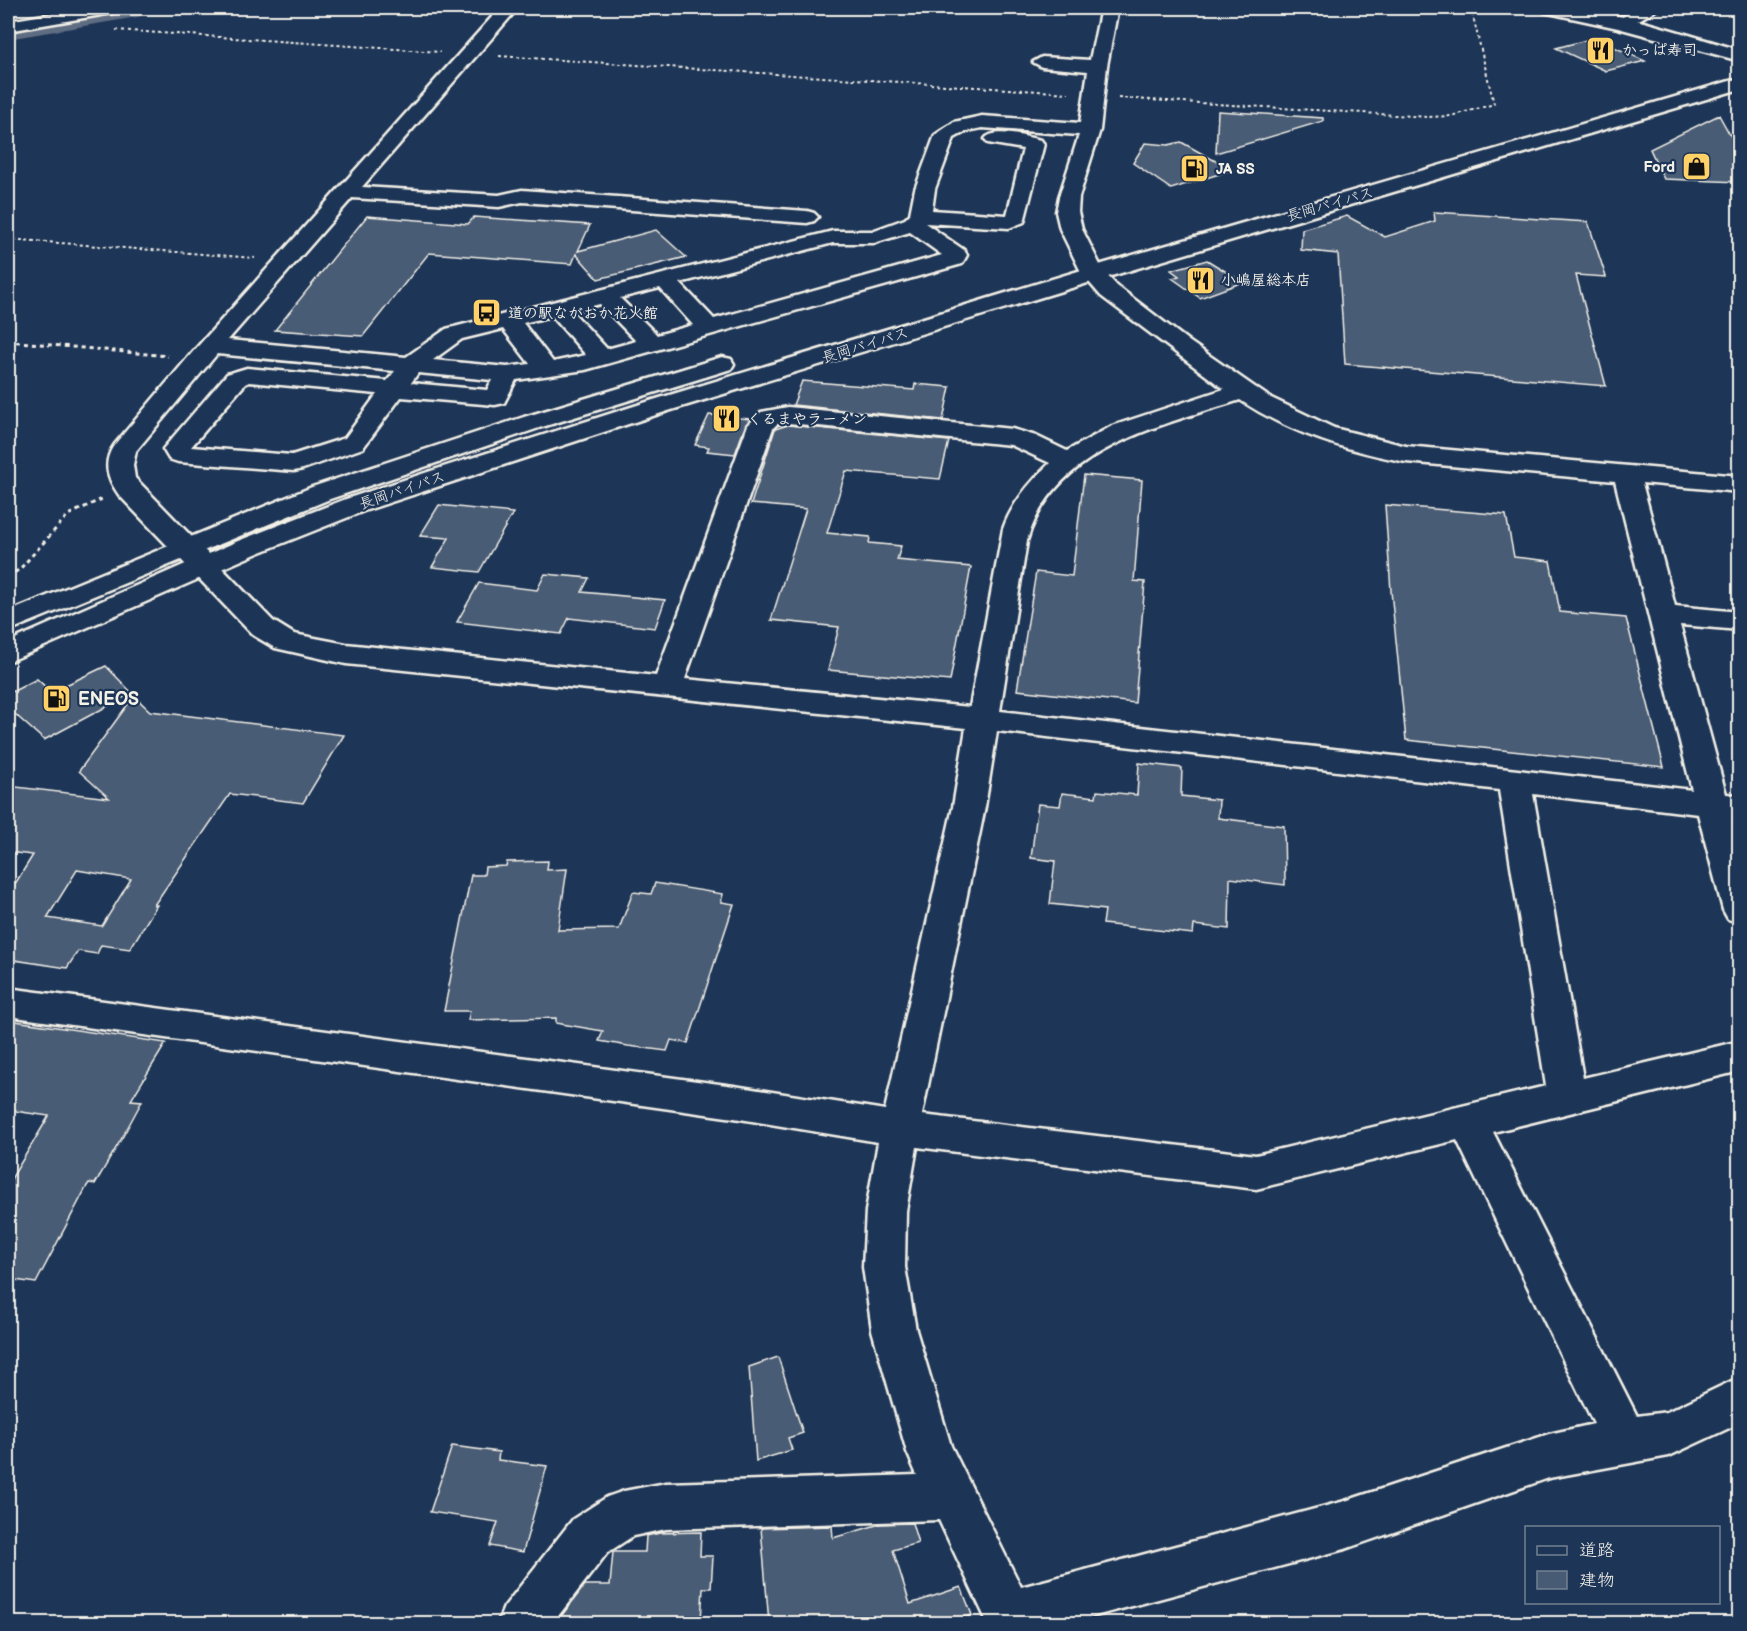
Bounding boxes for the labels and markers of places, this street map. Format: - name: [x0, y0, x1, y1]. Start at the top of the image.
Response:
- restaurant icon: かっぱ寿司: [1585, 34, 1617, 66]
- place label: かっぱ寿司: [1622, 41, 1697, 60]
- shop icon: Ford: [1680, 151, 1712, 183]
- fuel station icon: JA SS: [1179, 153, 1211, 185]
- place label: Ford: [1643, 158, 1675, 177]
- place label: JA SS: [1216, 160, 1255, 179]
- restaurant icon: 小嶋屋総本店: [1184, 264, 1216, 296]
- place label: 小嶋屋総本店: [1221, 271, 1311, 290]
- bus stop icon: 道の駅ながおか花火館: [471, 297, 503, 329]
- place label: 道の駅ながおか花火館: [508, 304, 658, 323]
- restaurant icon: くるまやラーメン: [710, 403, 742, 435]
- place label: くるまやラーメン: [747, 410, 867, 429]
- fuel station icon: ENEOS: [41, 683, 73, 715]
- place label: ENEOS: [78, 689, 139, 710]

